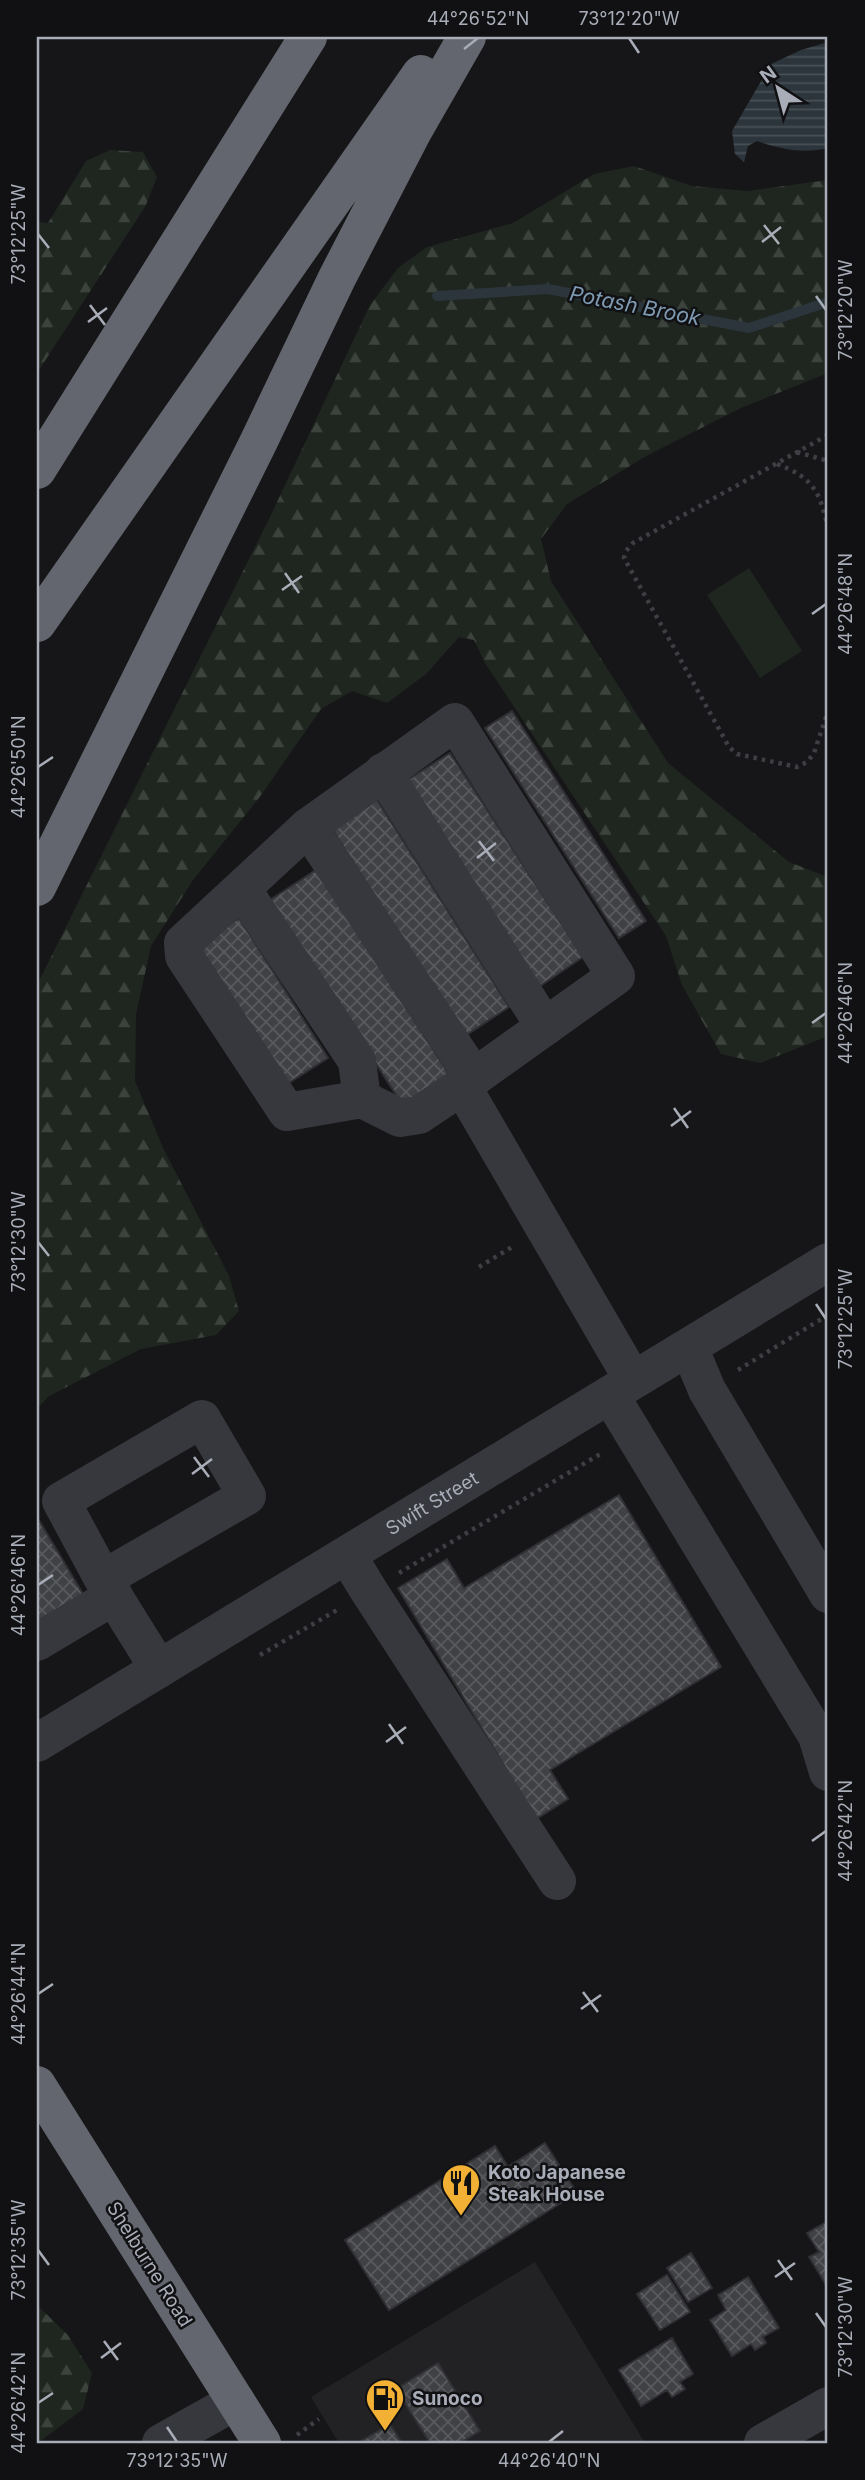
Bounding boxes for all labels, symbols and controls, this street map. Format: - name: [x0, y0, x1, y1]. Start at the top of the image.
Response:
- text: 44°26'52"N: [427, 8, 529, 29]
- text: 73°12'20"W: [578, 8, 680, 29]
- north arrow: [742, 52, 812, 122]
- text: N: [756, 61, 781, 88]
- text: 73°12'25"W: [8, 183, 29, 284]
- text: 73°12'20"W: [835, 259, 856, 361]
- water label: Potash Brook: [567, 281, 703, 331]
- text: 44°26'48"N: [835, 553, 856, 655]
- text: 44°26'50"N: [8, 716, 29, 818]
- text: 44°26'46"N: [835, 962, 856, 1064]
- text: 73°12'30"W: [8, 1191, 29, 1293]
- text: 73°12'25"W: [835, 1268, 856, 1369]
- street label: Swift Street: [382, 1467, 482, 1540]
- text: 44°26'46"N: [8, 1534, 29, 1636]
- text: 44°26'42"N: [835, 1780, 856, 1882]
- text: 44°26'44"N: [8, 1943, 29, 2045]
- place label: Koto Japanese Steak House: [488, 2161, 626, 2206]
- restaurant icon: Koto Japanese Steak House: [440, 2162, 482, 2217]
- street label: Shelburne Road: [102, 2198, 197, 2331]
- text: 73°12'35"W: [8, 2199, 29, 2300]
- text: 73°12'30"W: [835, 2276, 856, 2378]
- text: 44°26'42"N: [8, 2352, 29, 2454]
- fuel station icon: Sunoco: [364, 2377, 406, 2432]
- place label: Sunoco: [412, 2387, 483, 2410]
- text: 73°12'35"W: [127, 2450, 228, 2471]
- text: 44°26'40"N: [498, 2450, 600, 2471]

